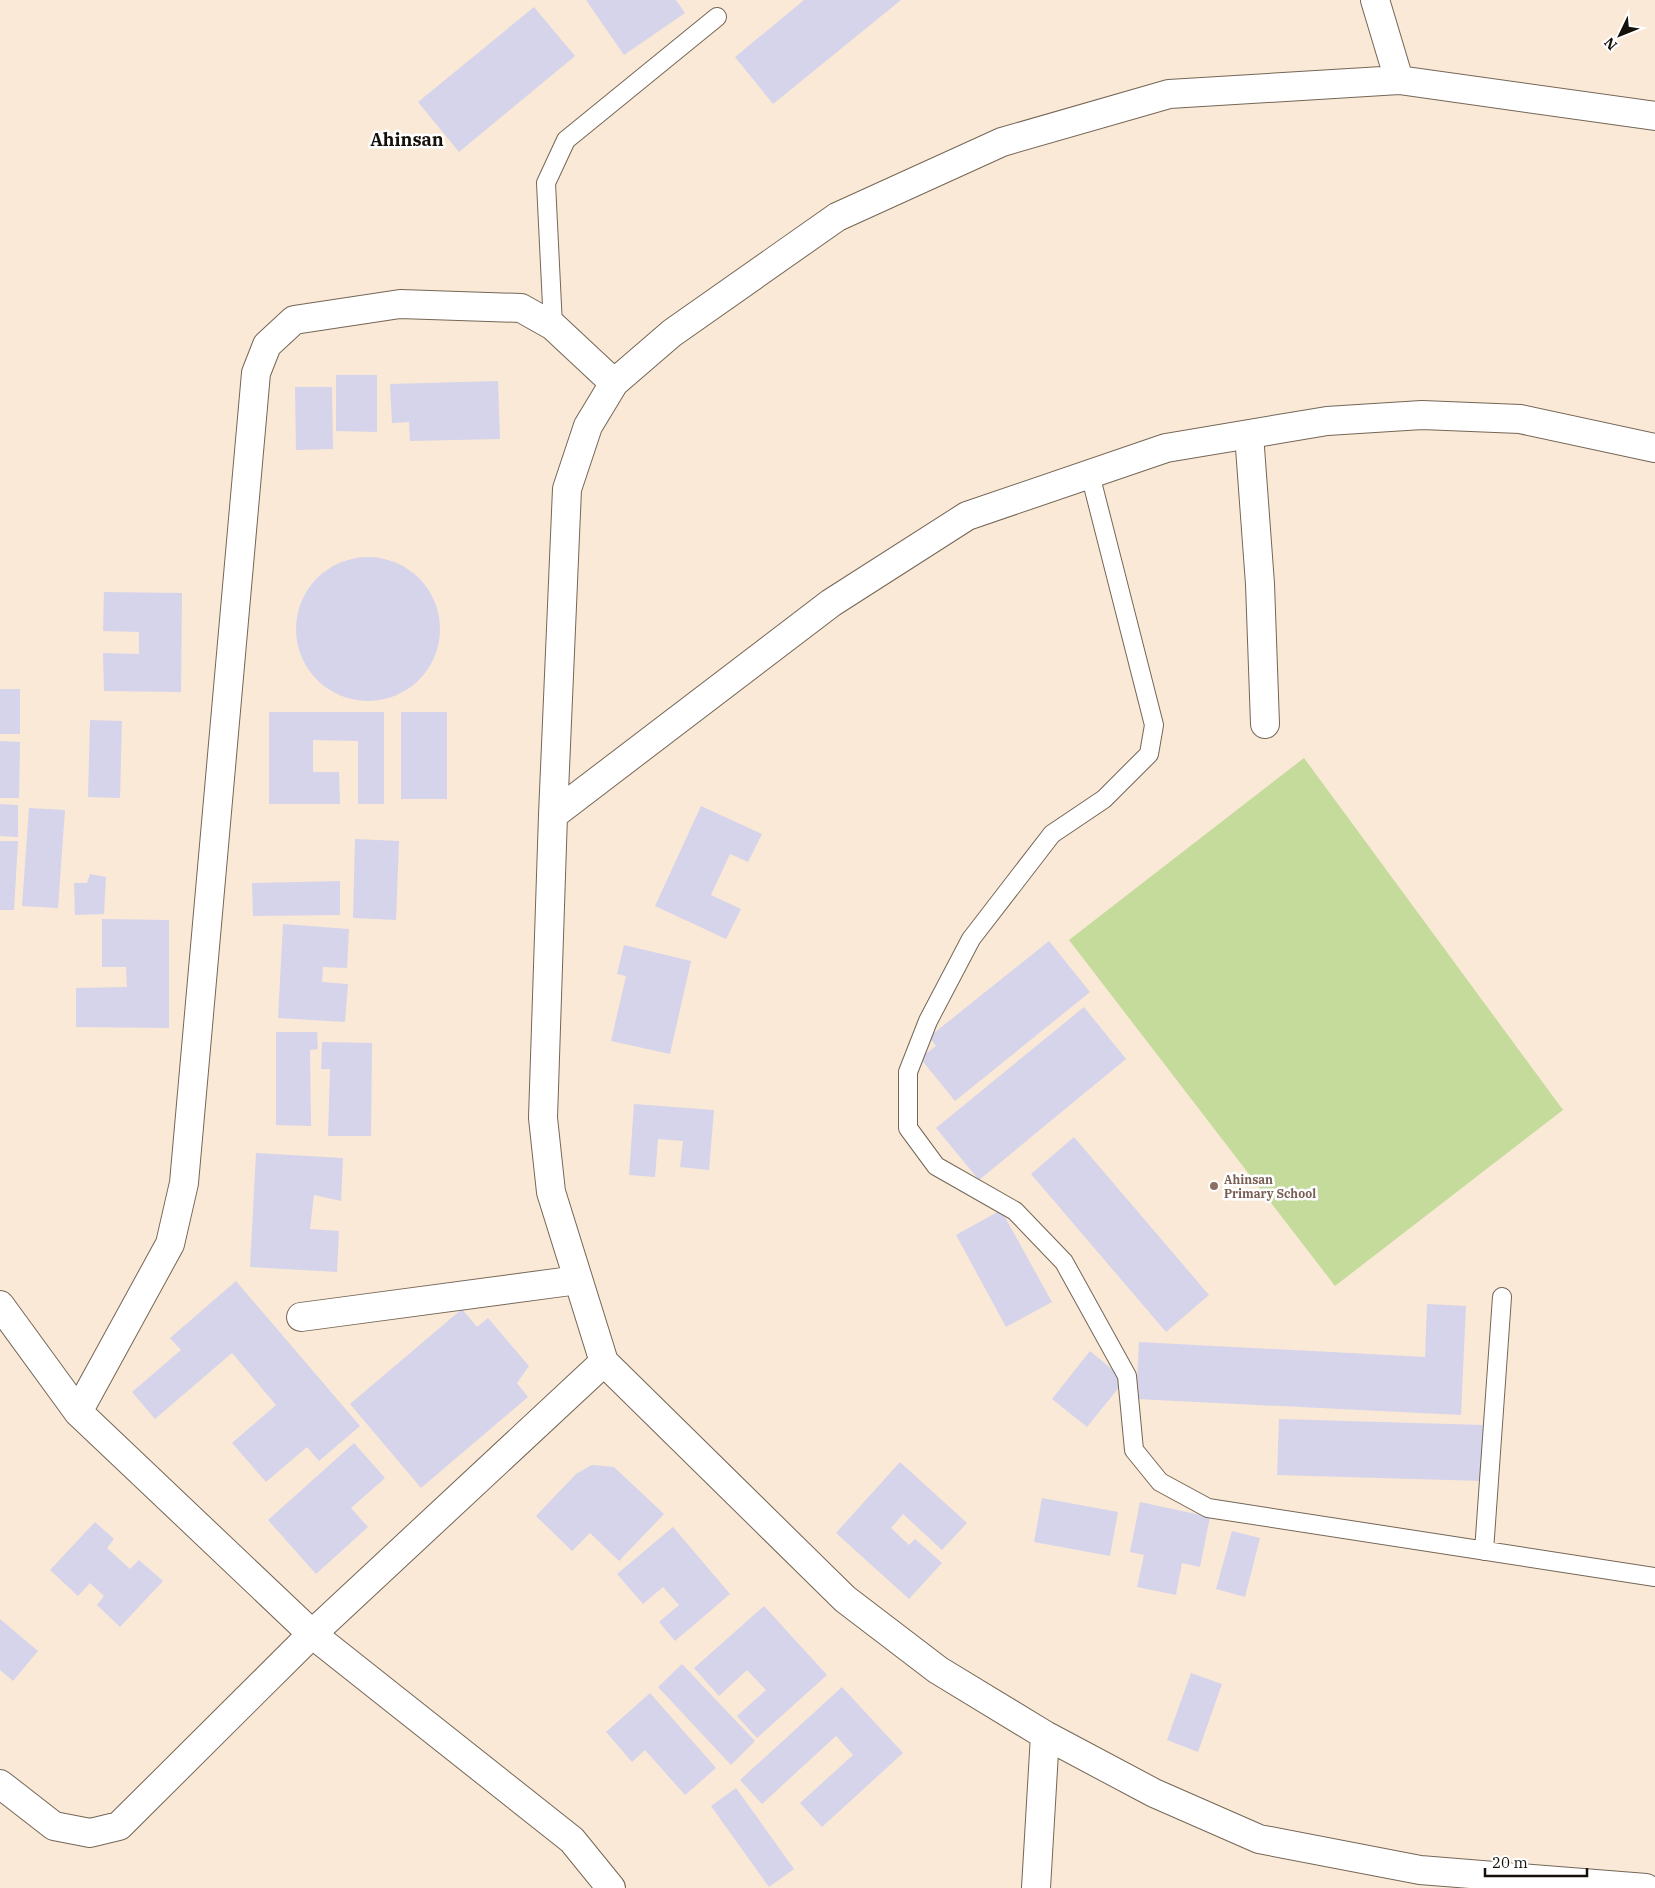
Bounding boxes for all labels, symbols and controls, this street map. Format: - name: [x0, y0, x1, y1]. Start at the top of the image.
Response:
- north arrow: [1595, 10, 1645, 60]
- text: N: [1600, 34, 1621, 54]
- district label: Ahinsan: [370, 128, 444, 151]
- place label: Ahinsan Primary School: [1224, 1172, 1316, 1201]
- marker: Ahinsan Primary School: [1208, 1180, 1220, 1192]
- scale bar: [1485, 1846, 1588, 1878]
- text: 20 m: [1492, 1853, 1528, 1872]

